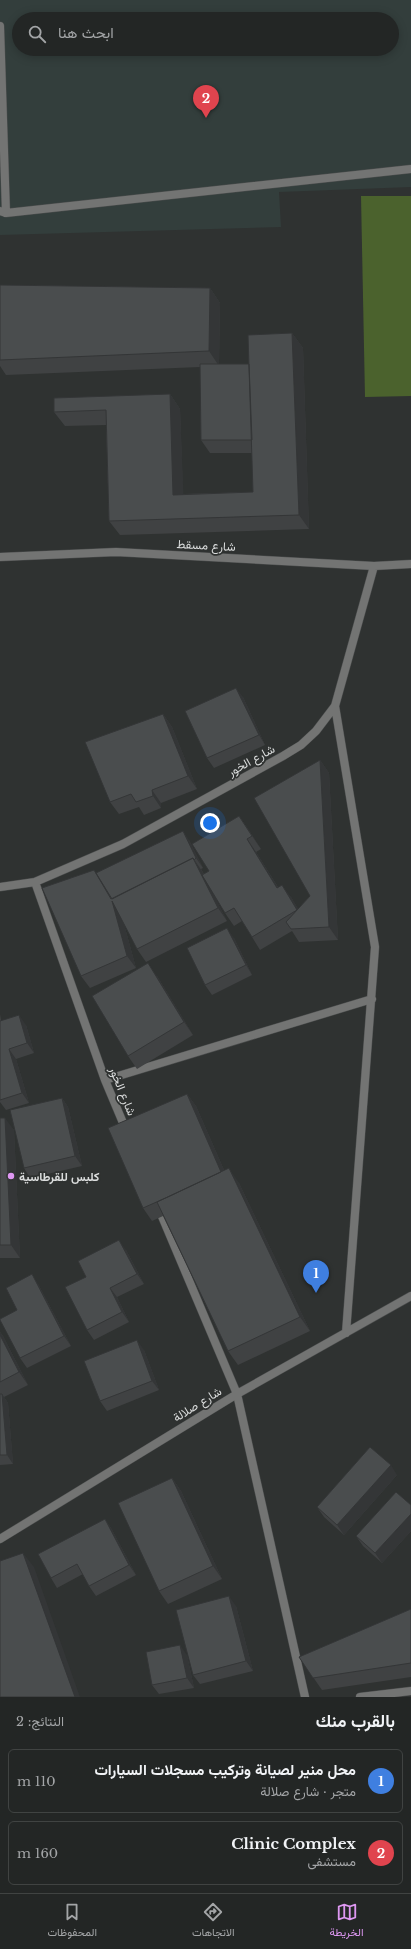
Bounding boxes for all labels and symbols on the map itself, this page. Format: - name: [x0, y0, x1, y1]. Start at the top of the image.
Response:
- pin: 2: [193, 85, 219, 118]
- street label: شارع مسقط: [176, 536, 236, 556]
- street label: شارع الخور: [224, 741, 278, 781]
- your location: [200, 813, 220, 833]
- street label: شارع الخور: [104, 1063, 140, 1118]
- place label: كلبس للقرطاسية: [19, 1169, 100, 1185]
- marker: كلبس للقرطاسية: [6, 1171, 16, 1181]
- pin: 1: [303, 1260, 329, 1293]
- street label: شارع صلالة: [170, 1383, 225, 1427]

